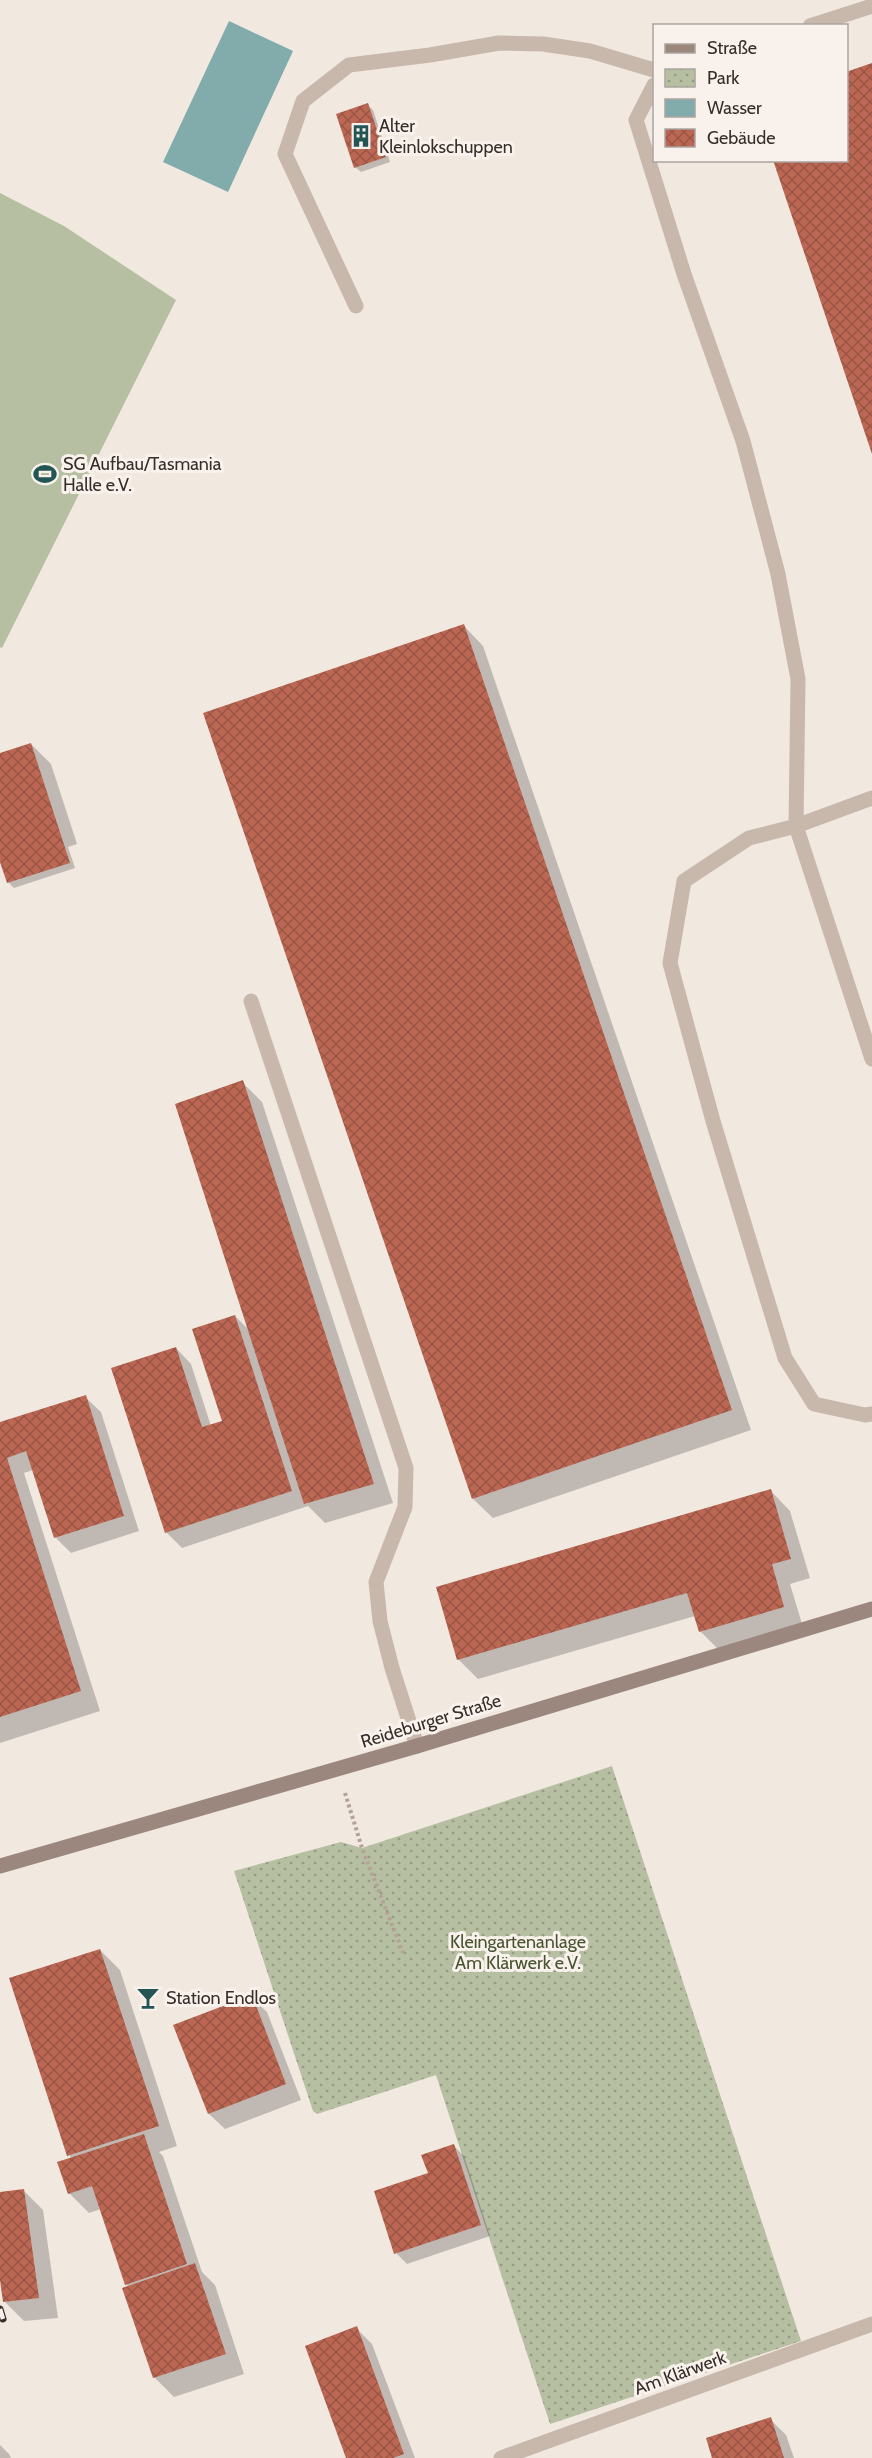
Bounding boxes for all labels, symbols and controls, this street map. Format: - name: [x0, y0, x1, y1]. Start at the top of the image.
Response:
- legend: [653, 24, 848, 162]
- text: Straße: [707, 37, 757, 59]
- text: Park: [707, 67, 740, 89]
- text: Wasser: [707, 97, 762, 119]
- place label: Alter Kleinlokschuppen: [379, 115, 513, 158]
- building icon: Alter Kleinlokschuppen: [348, 123, 374, 149]
- text: Gebäude: [707, 127, 776, 149]
- place label: SG Aufbau/Tasmania Halle e.V.: [63, 453, 222, 496]
- sports icon: SG Aufbau/Tasmania Halle e.V.: [32, 461, 58, 487]
- street label: Reideburger Straße: [358, 1689, 504, 1753]
- park label: Kleingartenanlage Am Klärwerk e.V.: [450, 1931, 586, 1974]
- bar icon: Station Endlos: [135, 1985, 161, 2011]
- place label: Station Endlos: [166, 1987, 276, 2009]
- street label: Am Klärwerk: [631, 2346, 730, 2400]

